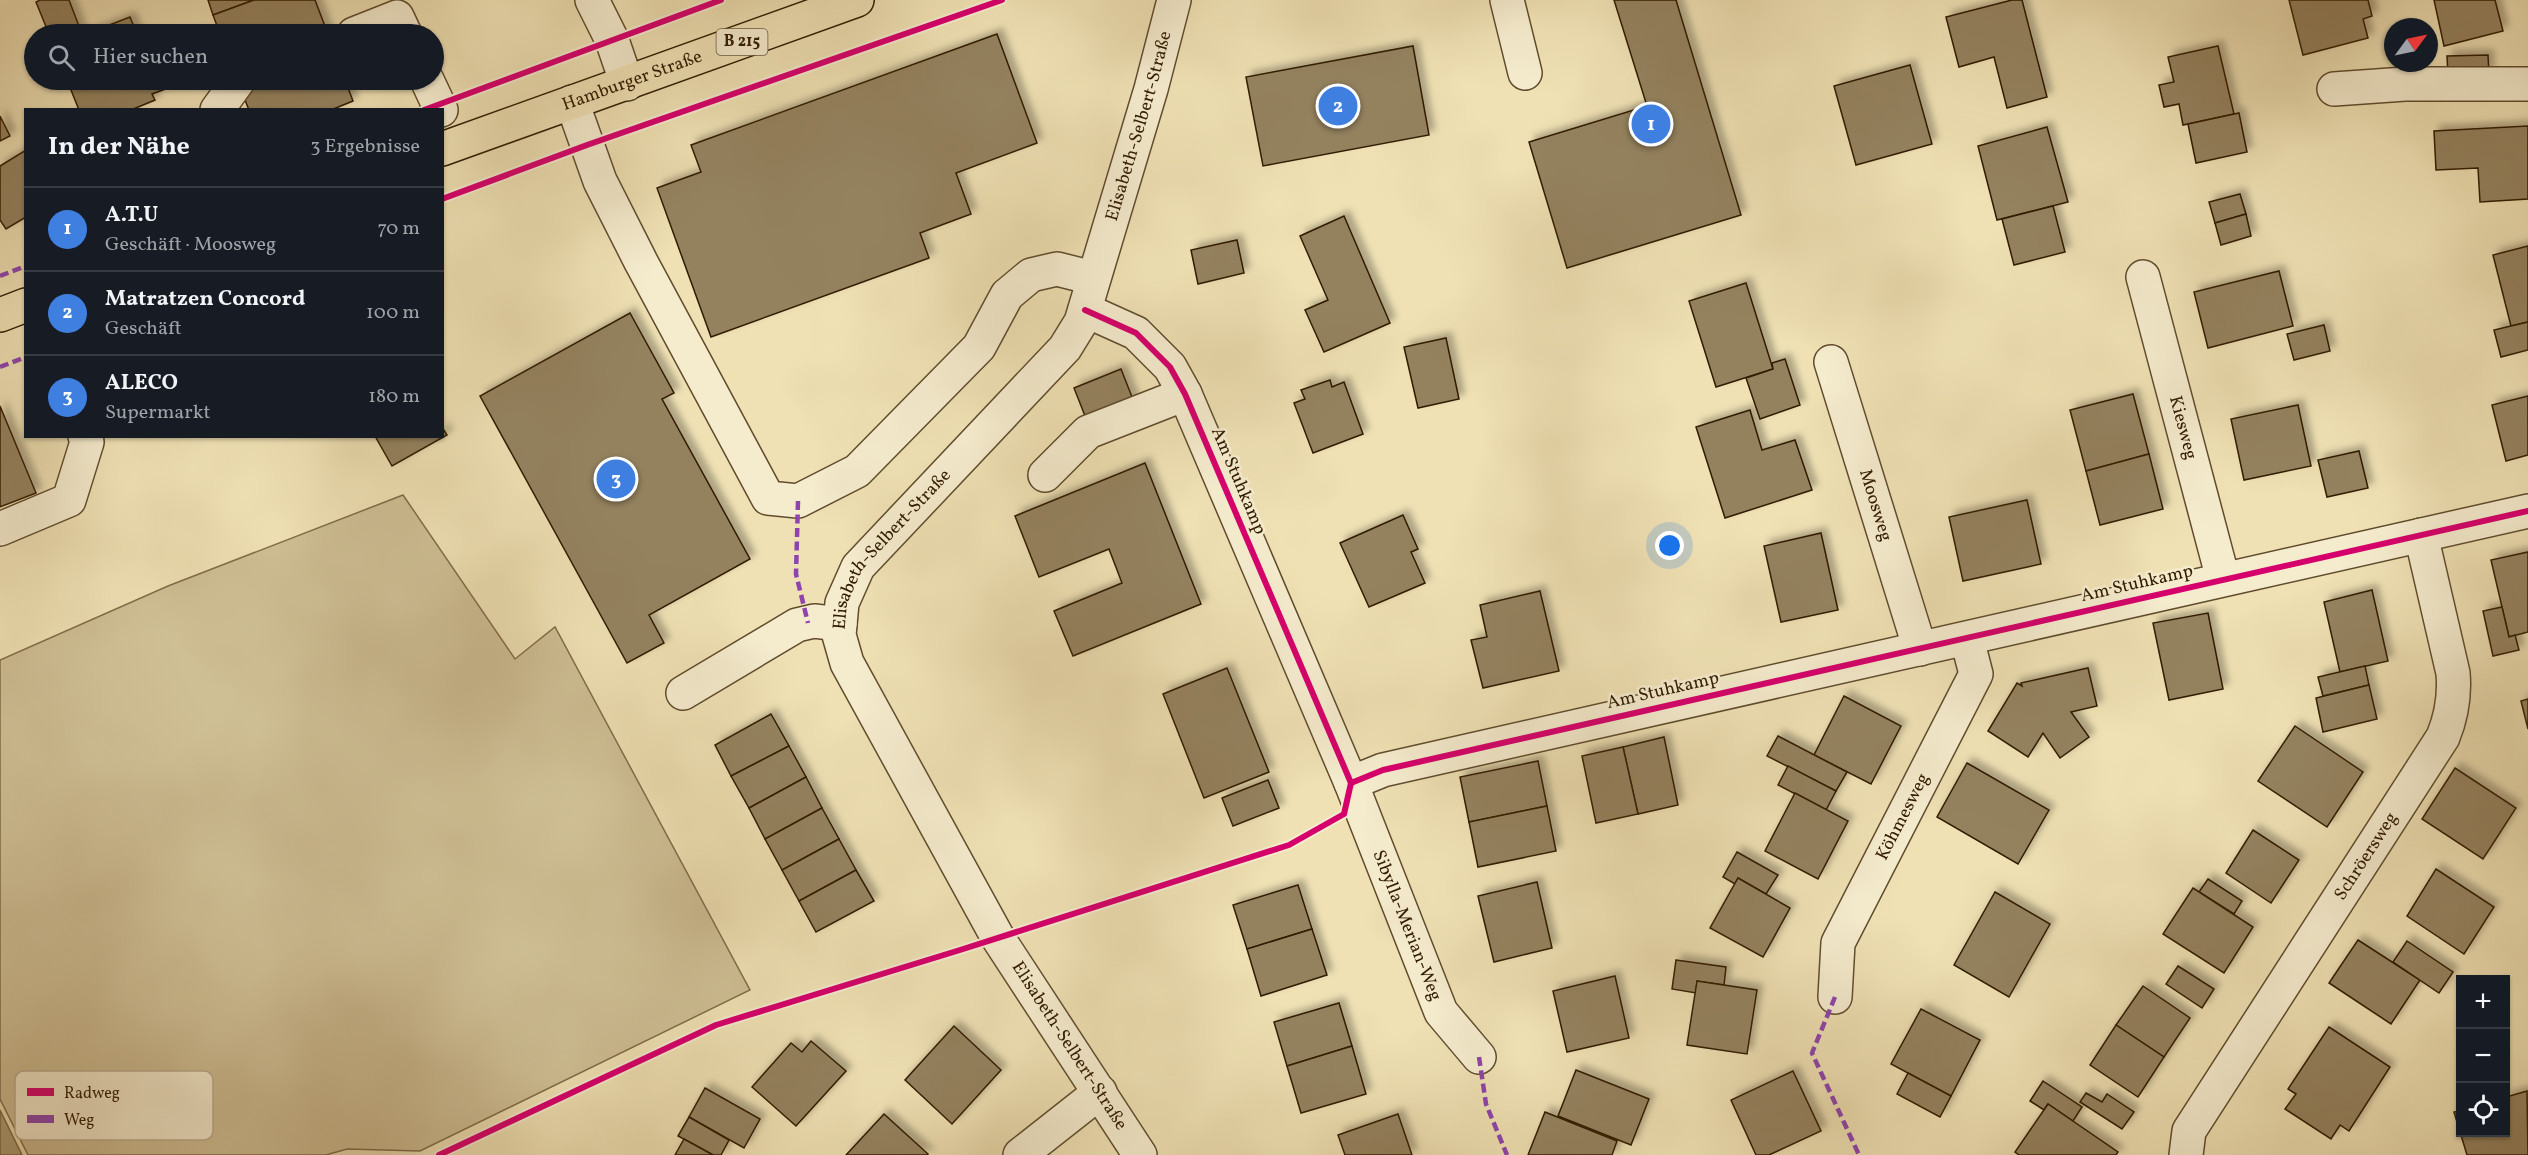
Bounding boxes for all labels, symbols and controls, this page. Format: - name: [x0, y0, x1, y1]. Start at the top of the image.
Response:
- north arrow: [2384, 18, 2438, 72]
- search box: [24, 24, 444, 90]
- street label: Elisabeth-Selbert-Straße: [1100, 28, 1178, 224]
- road number: B 215: [716, 29, 768, 55]
- icon: search: [45, 41, 78, 74]
- text: Hier suchen: [93, 42, 208, 73]
- street label: Hamburger Straße: [559, 44, 706, 117]
- pin: 2: [1318, 84, 1358, 128]
- pin: 1: [1632, 102, 1670, 146]
- text: In der Nähe: [48, 129, 190, 165]
- text: 3 Ergebnisse: [310, 133, 420, 161]
- text: A.T.U: [105, 200, 158, 231]
- text: 1: [63, 215, 72, 243]
- text: 70 m: [377, 215, 420, 243]
- text: Geschäft · Moosweg: [105, 231, 276, 259]
- text: Matratzen Concord: [105, 284, 305, 315]
- text: 2: [62, 299, 73, 327]
- text: 100 m: [366, 299, 420, 327]
- text: Geschäft: [105, 315, 182, 343]
- text: ALECO: [105, 368, 178, 399]
- text: 3: [62, 383, 73, 411]
- text: 180 m: [368, 383, 420, 411]
- street label: Kiesweg: [2163, 393, 2203, 462]
- text: Supermarkt: [105, 399, 211, 427]
- street label: Am Stuhkamp: [1204, 423, 1272, 539]
- pin: 3: [596, 456, 636, 502]
- street label: Elisabeth-Selbert-Straße: [827, 463, 957, 631]
- street label: Moosweg: [1852, 466, 1898, 545]
- your location: [1655, 531, 1684, 560]
- street label: Am Stuhkamp: [2078, 559, 2196, 609]
- street label: Am Stuhkamp: [1604, 666, 1722, 716]
- street label: Köhmesweg: [1870, 769, 1936, 865]
- street label: Schröersweg: [2328, 807, 2404, 905]
- street label: Sibylla-Merian-Weg: [1366, 846, 1448, 1004]
- street label: Elisabeth-Selbert-Straße: [1005, 957, 1133, 1135]
- map controls: [2456, 975, 2510, 1137]
- button: +: [2456, 975, 2510, 1029]
- button: −: [2456, 1029, 2510, 1083]
- legend: [15, 1071, 213, 1140]
- text: Radweg: [64, 1083, 120, 1105]
- button: locate: [2456, 1083, 2510, 1137]
- text: Weg: [64, 1110, 95, 1132]

